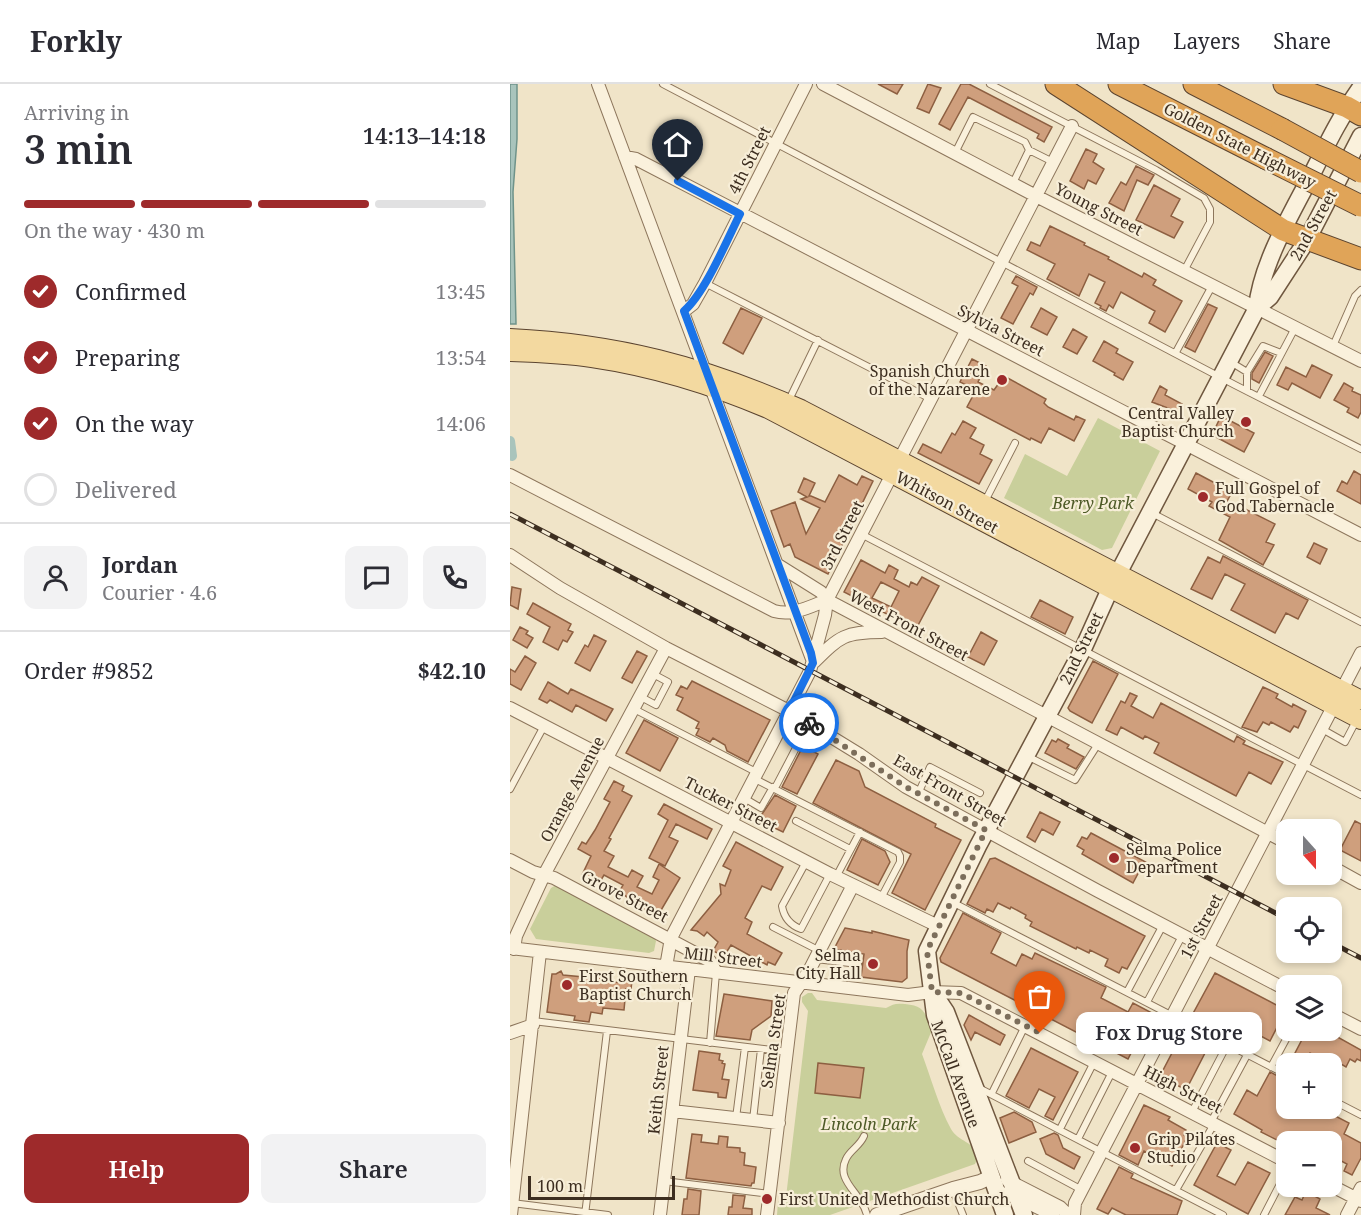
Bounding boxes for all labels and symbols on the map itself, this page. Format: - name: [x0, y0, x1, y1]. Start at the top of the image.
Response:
- street label: Golden State Highway: [1160, 97, 1321, 193]
- pin: [652, 119, 703, 181]
- street label: 4th Street: [723, 122, 776, 198]
- street label: Young Street: [1050, 177, 1147, 241]
- street label: 2nd Street: [1285, 185, 1342, 264]
- street label: Sylvia Street: [954, 299, 1048, 361]
- place label: Spanish Church of the Nazarene: [869, 360, 990, 400]
- marker: Spanish Church of the Nazarene: [995, 373, 1009, 387]
- place label: Central Valley Baptist Church: [1121, 402, 1235, 442]
- marker: Central Valley Baptist Church: [1239, 415, 1253, 429]
- street label: Whitson Street: [892, 466, 1002, 538]
- place label: Full Gospel of God Tabernacle: [1215, 477, 1335, 517]
- marker: Full Gospel of God Tabernacle: [1196, 490, 1210, 504]
- park label: Berry Park: [1051, 492, 1135, 514]
- street label: 3rd Street: [815, 496, 869, 573]
- street label: West Front Street: [845, 584, 973, 666]
- street label: 2nd Street: [1054, 608, 1108, 688]
- courier: [779, 693, 839, 753]
- street label: Orange Avenue: [535, 732, 609, 846]
- street label: East Front Street: [890, 749, 1011, 831]
- street label: Tucker Street: [681, 771, 782, 837]
- north arrow: [1276, 819, 1342, 885]
- place label: Selma Police Department: [1126, 838, 1222, 878]
- marker: Selma Police Department: [1107, 851, 1121, 865]
- street label: Grove Street: [578, 865, 673, 927]
- street label: 1st Street: [1175, 889, 1227, 962]
- street label: Mill Street: [683, 941, 764, 973]
- place label: Selma City Hall: [796, 944, 861, 984]
- marker: Selma City Hall: [866, 957, 880, 971]
- place label: First Southern Baptist Church: [579, 965, 692, 1005]
- pin: [1014, 971, 1065, 1033]
- marker: First Southern Baptist Church: [560, 978, 574, 992]
- street label: Selma Street: [755, 992, 791, 1090]
- callout: Fox Drug Store: [1076, 1012, 1262, 1054]
- street label: McCall Avenue: [926, 1017, 986, 1131]
- street label: Keith Street: [642, 1044, 674, 1135]
- street label: High Street: [1140, 1060, 1226, 1118]
- park label: Lincoln Park: [820, 1113, 918, 1135]
- place label: Grip Pilates Studio: [1147, 1128, 1235, 1168]
- marker: Grip Pilates Studio: [1128, 1141, 1142, 1155]
- scale bar: [528, 1173, 675, 1200]
- place label: First United Methodist Church: [779, 1188, 1009, 1210]
- marker: First United Methodist Church: [760, 1192, 774, 1206]

